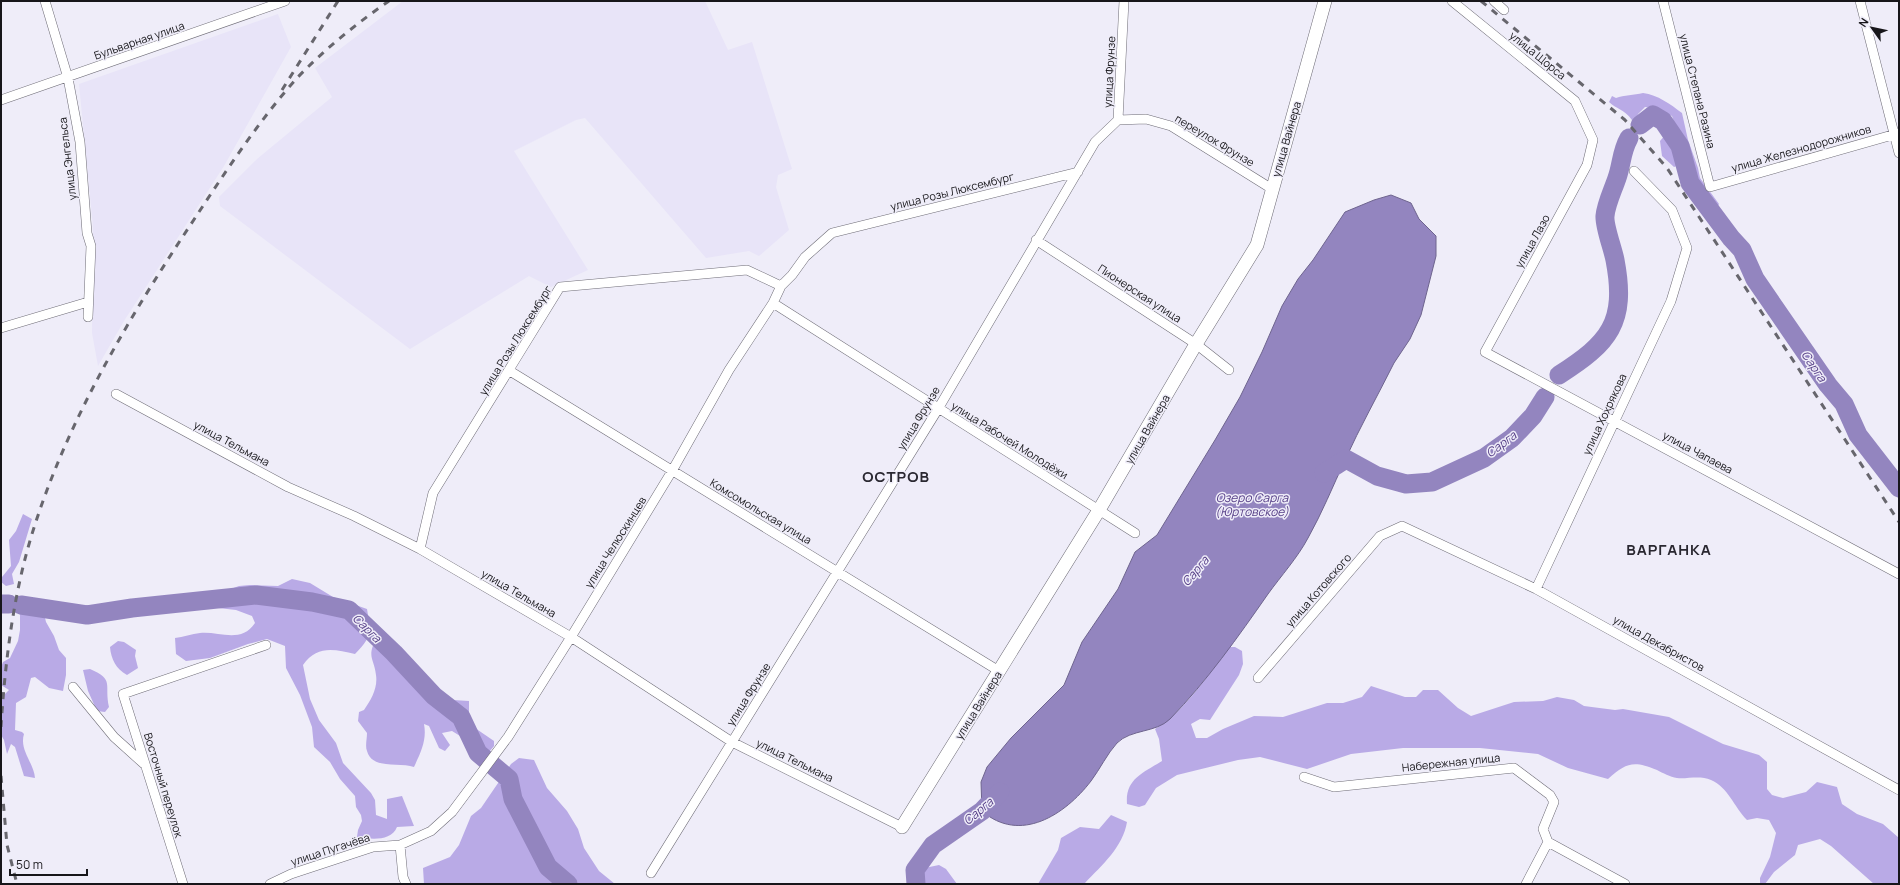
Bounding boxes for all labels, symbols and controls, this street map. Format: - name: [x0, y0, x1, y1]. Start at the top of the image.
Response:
- north arrow: [1852, 8, 1892, 48]
- text: N: [1855, 15, 1872, 30]
- street label: Бульварная улица: [92, 17, 186, 63]
- street label: улица Щорса: [1507, 28, 1569, 82]
- street label: улица Степана Разина: [1677, 32, 1719, 150]
- street label: улица Фрунзе: [1100, 35, 1118, 108]
- street label: улица Вайнера: [1268, 99, 1304, 179]
- street label: переулок Фрунзе: [1173, 110, 1258, 170]
- street label: улица Энгельса: [54, 117, 80, 201]
- street label: улица Железнодорожников: [1729, 121, 1873, 175]
- street label: улица Розы Люксембург: [889, 168, 1015, 214]
- street label: улица Лазо: [1511, 211, 1553, 271]
- street label: Пионерская улица: [1095, 260, 1185, 326]
- street label: улица Розы Люксембург: [475, 282, 555, 398]
- water label: Сарга: [1797, 347, 1831, 386]
- street label: улица Хохрякова: [1579, 371, 1629, 457]
- street label: улица Фрунзе: [893, 383, 943, 453]
- street label: улица Вайнера: [1121, 391, 1173, 467]
- street label: улица Рабочей Молодёжи: [949, 398, 1071, 482]
- street label: улица Тельмана: [191, 417, 273, 469]
- water label: Сарга: [1482, 426, 1521, 461]
- street label: улица Чапаева: [1660, 427, 1736, 477]
- district label: ОСТРОВ: [862, 466, 930, 487]
- street label: Комсомольская улица: [707, 475, 815, 547]
- water label: Озеро Сарга (Юртовское): [1215, 489, 1290, 520]
- street label: улица Челюскинцев: [581, 493, 649, 591]
- district label: ВАРГАНКА: [1626, 539, 1712, 560]
- street label: улица Котовского: [1282, 550, 1354, 630]
- water label: Сарга: [1177, 551, 1213, 590]
- street label: улица Тельмана: [479, 565, 559, 621]
- water label: Сарга: [349, 610, 386, 647]
- street label: улица Декабристов: [1611, 612, 1707, 674]
- street label: улица Фрунзе: [723, 659, 774, 728]
- street label: улица Вайнера: [951, 668, 1005, 742]
- street label: Восточный переулок: [141, 731, 187, 840]
- street label: улица Тельмана: [754, 735, 836, 785]
- street label: Набережная улица: [1401, 749, 1501, 775]
- water label: Сарга: [959, 793, 998, 829]
- street label: улица Пугачёва: [289, 829, 371, 869]
- scale bar: [10, 851, 87, 877]
- text: 50 m: [16, 856, 43, 873]

